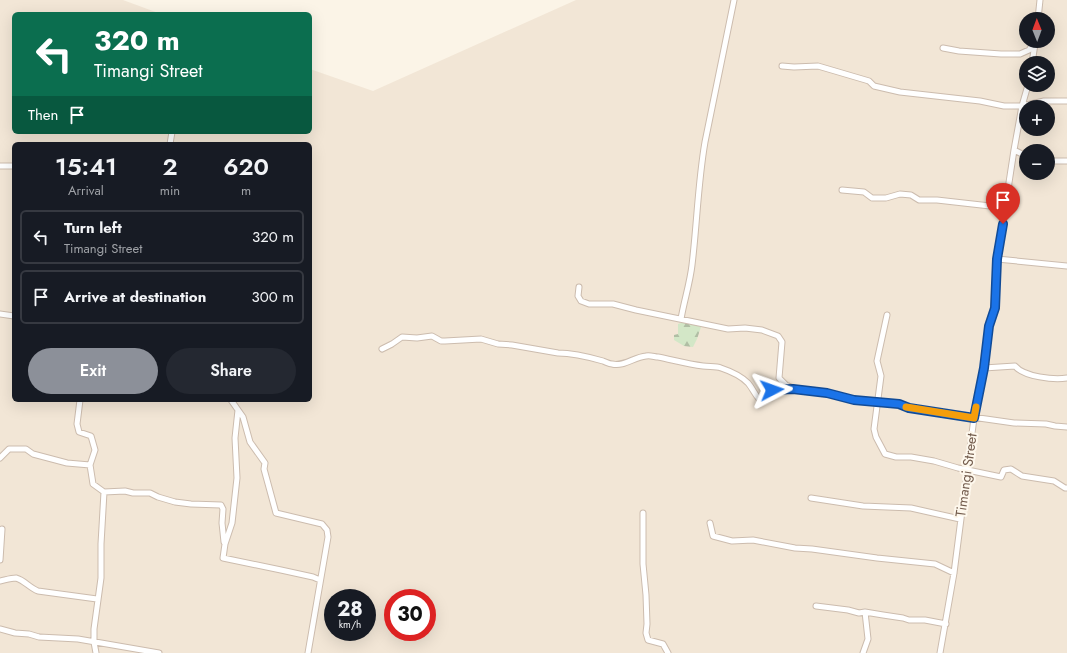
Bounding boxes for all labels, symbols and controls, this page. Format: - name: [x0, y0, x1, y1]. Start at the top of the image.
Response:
- north arrow: [1019, 12, 1055, 48]
- map controls: [1019, 12, 1055, 180]
- text: 320 m: [94, 20, 180, 61]
- icon: left: [28, 28, 80, 80]
- button: layers: [1019, 56, 1055, 92]
- text: Timangi Street: [94, 58, 203, 84]
- button: +: [1019, 100, 1055, 136]
- text: Then: [28, 104, 58, 126]
- icon: arrive: [66, 104, 88, 126]
- button: −: [1019, 144, 1055, 180]
- text: 15:41: [55, 149, 117, 184]
- text: 2: [162, 149, 178, 184]
- text: 620: [223, 149, 269, 184]
- text: Arrival: [68, 181, 104, 200]
- text: min: [160, 181, 180, 200]
- text: m: [241, 181, 251, 200]
- pin: [986, 183, 1020, 224]
- icon: arrive: [992, 189, 1014, 211]
- text: Turn left: [64, 217, 122, 239]
- icon: left: [30, 226, 52, 248]
- text: 320 m: [252, 226, 294, 248]
- text: Timangi Street: [64, 239, 142, 258]
- icon: arrive: [30, 286, 52, 308]
- text: Arrive at destination: [64, 286, 206, 308]
- text: 300 m: [252, 286, 294, 308]
- button: Exit: [28, 348, 158, 394]
- button: Share: [166, 348, 296, 394]
- position arrow: [751, 369, 793, 411]
- street label: Timangi Street: [950, 431, 982, 518]
- speed limit sign: 30: [384, 589, 436, 641]
- text: 28: [337, 595, 363, 624]
- text: km/h: [339, 617, 361, 632]

